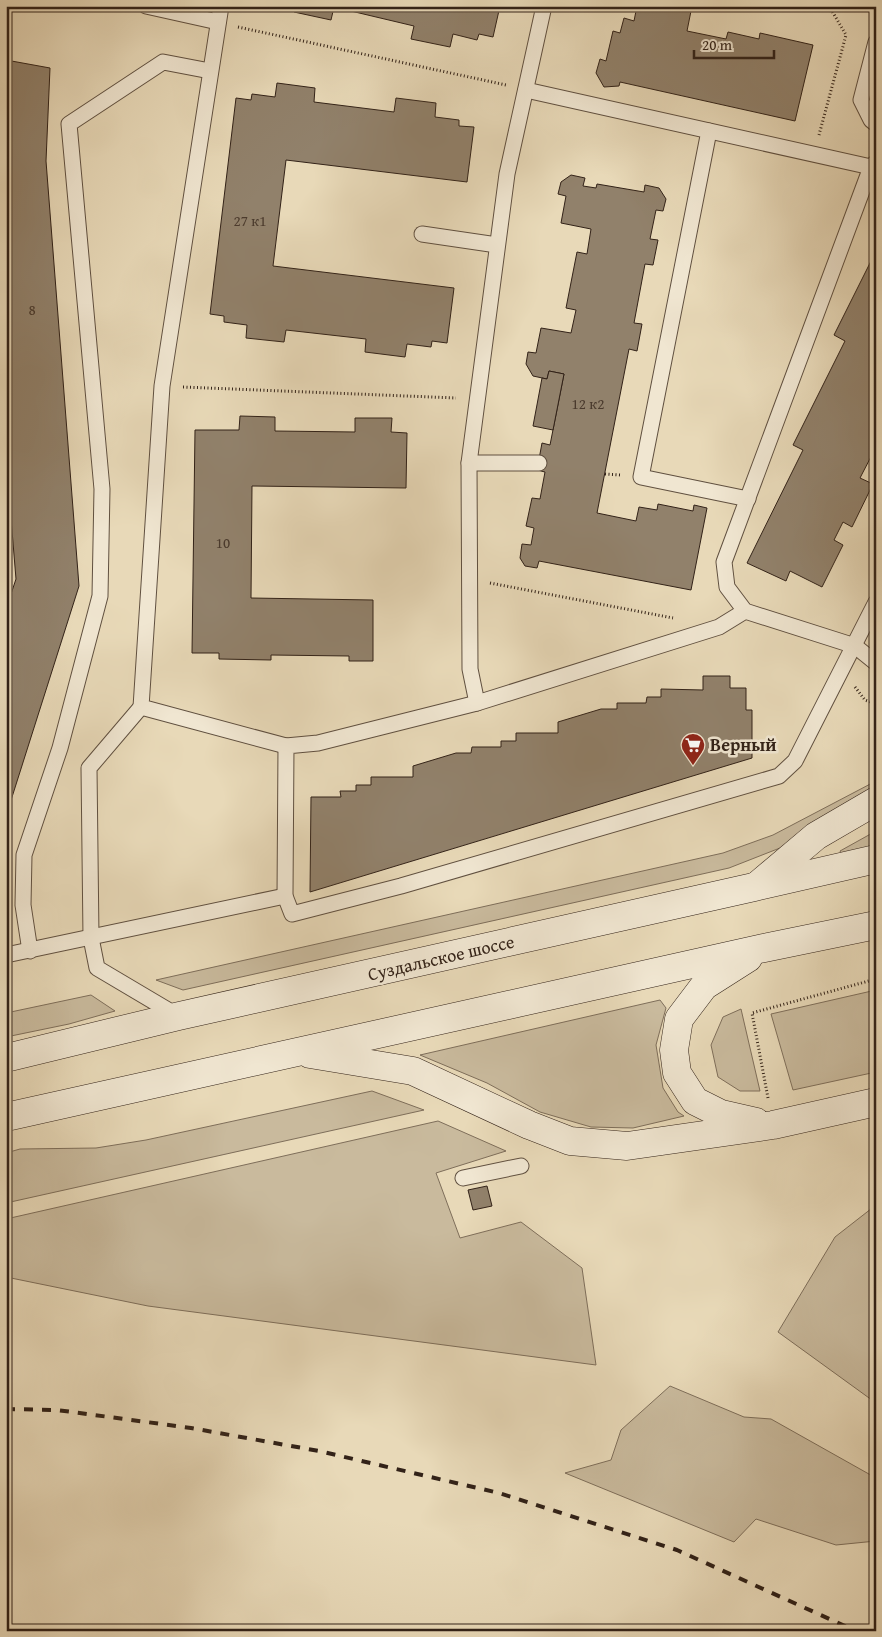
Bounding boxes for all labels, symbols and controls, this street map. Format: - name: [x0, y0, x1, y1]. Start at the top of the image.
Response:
- scale bar: [694, 28, 774, 60]
- text: 20 m: [702, 34, 733, 55]
- house number: 27 к1: [234, 210, 266, 231]
- house number: 8: [28, 299, 36, 320]
- house number: 12 к2: [572, 393, 604, 414]
- house number: 10: [216, 532, 230, 553]
- place label: Верный: [710, 731, 776, 758]
- supermarket icon: Верный: [680, 732, 706, 766]
- street label: Суздальское шоссе: [365, 928, 517, 988]

